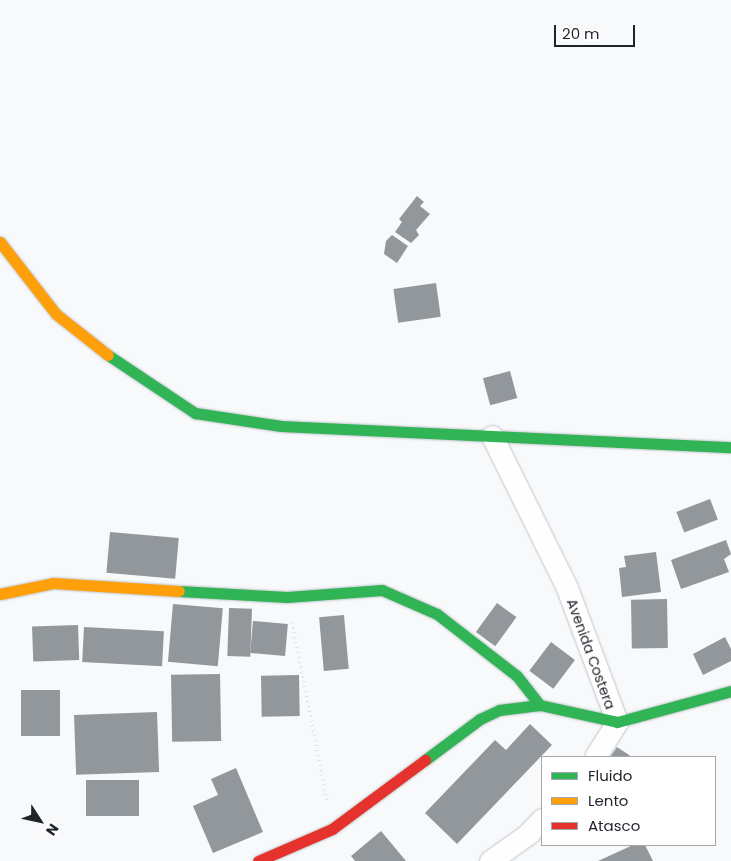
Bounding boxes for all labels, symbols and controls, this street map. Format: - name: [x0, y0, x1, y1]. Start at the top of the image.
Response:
- scale bar: [556, 15, 637, 47]
- text: 20 m: [562, 23, 600, 44]
- street label: Avenida Costera: [563, 596, 619, 712]
- legend: [541, 756, 716, 846]
- text: Fluido: [588, 765, 632, 786]
- text: Lento: [588, 790, 628, 811]
- north arrow: [15, 796, 65, 846]
- text: Atasco: [588, 815, 640, 836]
- text: N: [41, 820, 63, 840]

